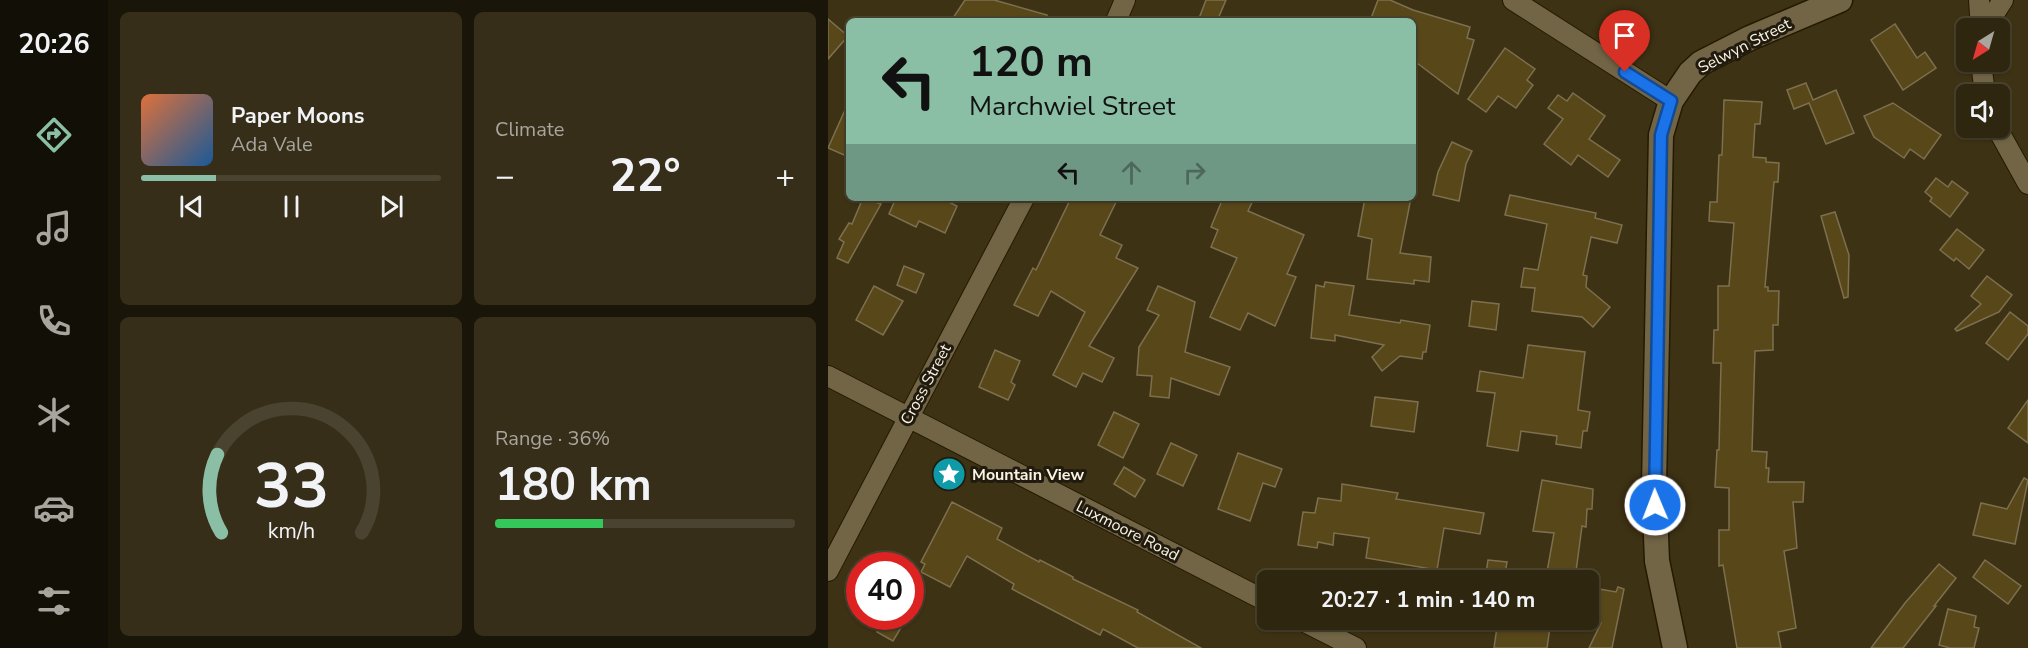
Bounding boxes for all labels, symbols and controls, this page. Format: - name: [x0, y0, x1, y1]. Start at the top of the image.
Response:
- pin: [1599, 10, 1650, 72]
- street label: Selwyn Street: [1694, 13, 1795, 79]
- north arrow: [1956, 18, 2010, 72]
- map controls: [1956, 18, 2010, 138]
- icon: arrive: [1608, 19, 1641, 52]
- text: 20:26: [18, 26, 90, 63]
- text: 120 m: [969, 34, 1093, 91]
- icon: left: [870, 42, 948, 120]
- button: sound: [1956, 84, 2010, 138]
- text: Marchwiel Street: [969, 88, 1176, 125]
- text: Paper Moons: [231, 101, 365, 131]
- icon: directions: [33, 114, 75, 156]
- text: Climate: [495, 116, 564, 143]
- text: Ada Vale: [231, 131, 313, 158]
- text: 22°: [609, 146, 681, 207]
- text: −: [495, 154, 515, 199]
- text: +: [775, 154, 795, 199]
- icon: left: [1052, 156, 1085, 189]
- icon: ahead: [1115, 156, 1148, 189]
- icon: right: [1178, 156, 1211, 189]
- icon: previous: [175, 190, 208, 223]
- icon: pause: [275, 190, 308, 223]
- icon: next: [375, 190, 408, 223]
- icon: music: [33, 207, 75, 249]
- icon: phone: [33, 300, 75, 342]
- street label: Cross Street: [895, 340, 957, 429]
- icon: climate: [33, 394, 75, 436]
- text: Range · 36%: [495, 425, 610, 452]
- text: 33: [254, 444, 328, 529]
- text: 180 km: [495, 455, 652, 516]
- place icon: Mountain View: [931, 456, 967, 492]
- place label: Mountain View: [972, 464, 1084, 486]
- position arrow: [1623, 473, 1687, 537]
- icon: car: [33, 487, 75, 529]
- street label: Luxmoore Road: [1072, 495, 1183, 566]
- text: km/h: [267, 517, 315, 547]
- speed limit sign: 40: [846, 552, 924, 630]
- icon: filters: [33, 580, 75, 622]
- text: 20:27 · 1 min · 140 m: [1321, 585, 1535, 615]

